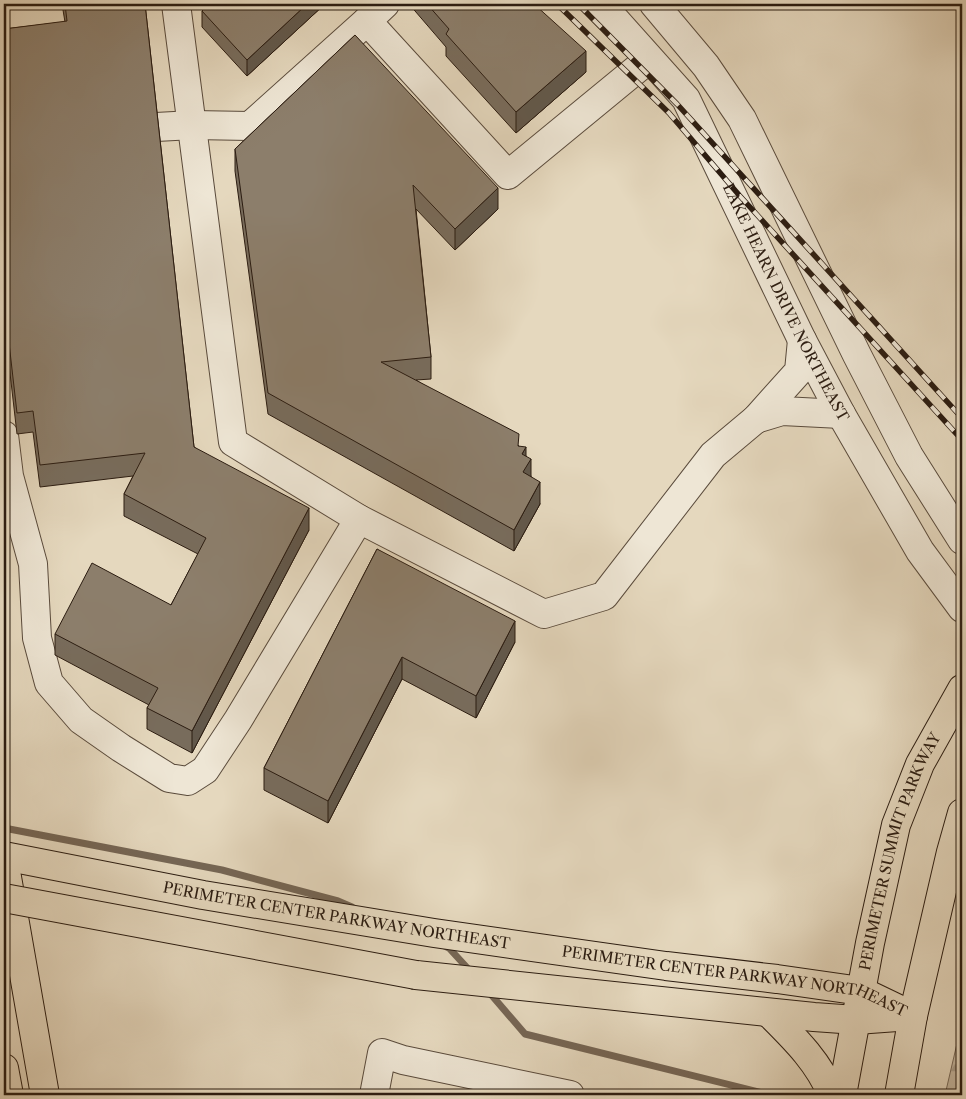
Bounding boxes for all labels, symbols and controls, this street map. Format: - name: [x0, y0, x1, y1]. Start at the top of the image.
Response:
- street label: LAKE HEARN DRIVE NORTHEAST: [719, 180, 854, 425]
- street label: PERIMETER SUMMIT PARKWAY: [855, 729, 945, 972]
- street label: PERIMETER CENTER PARKWAY NORTHEAST: [161, 877, 512, 953]
- street label: PERIMETER CENTER PARKWAY NORTHEAST: [561, 941, 911, 1021]

